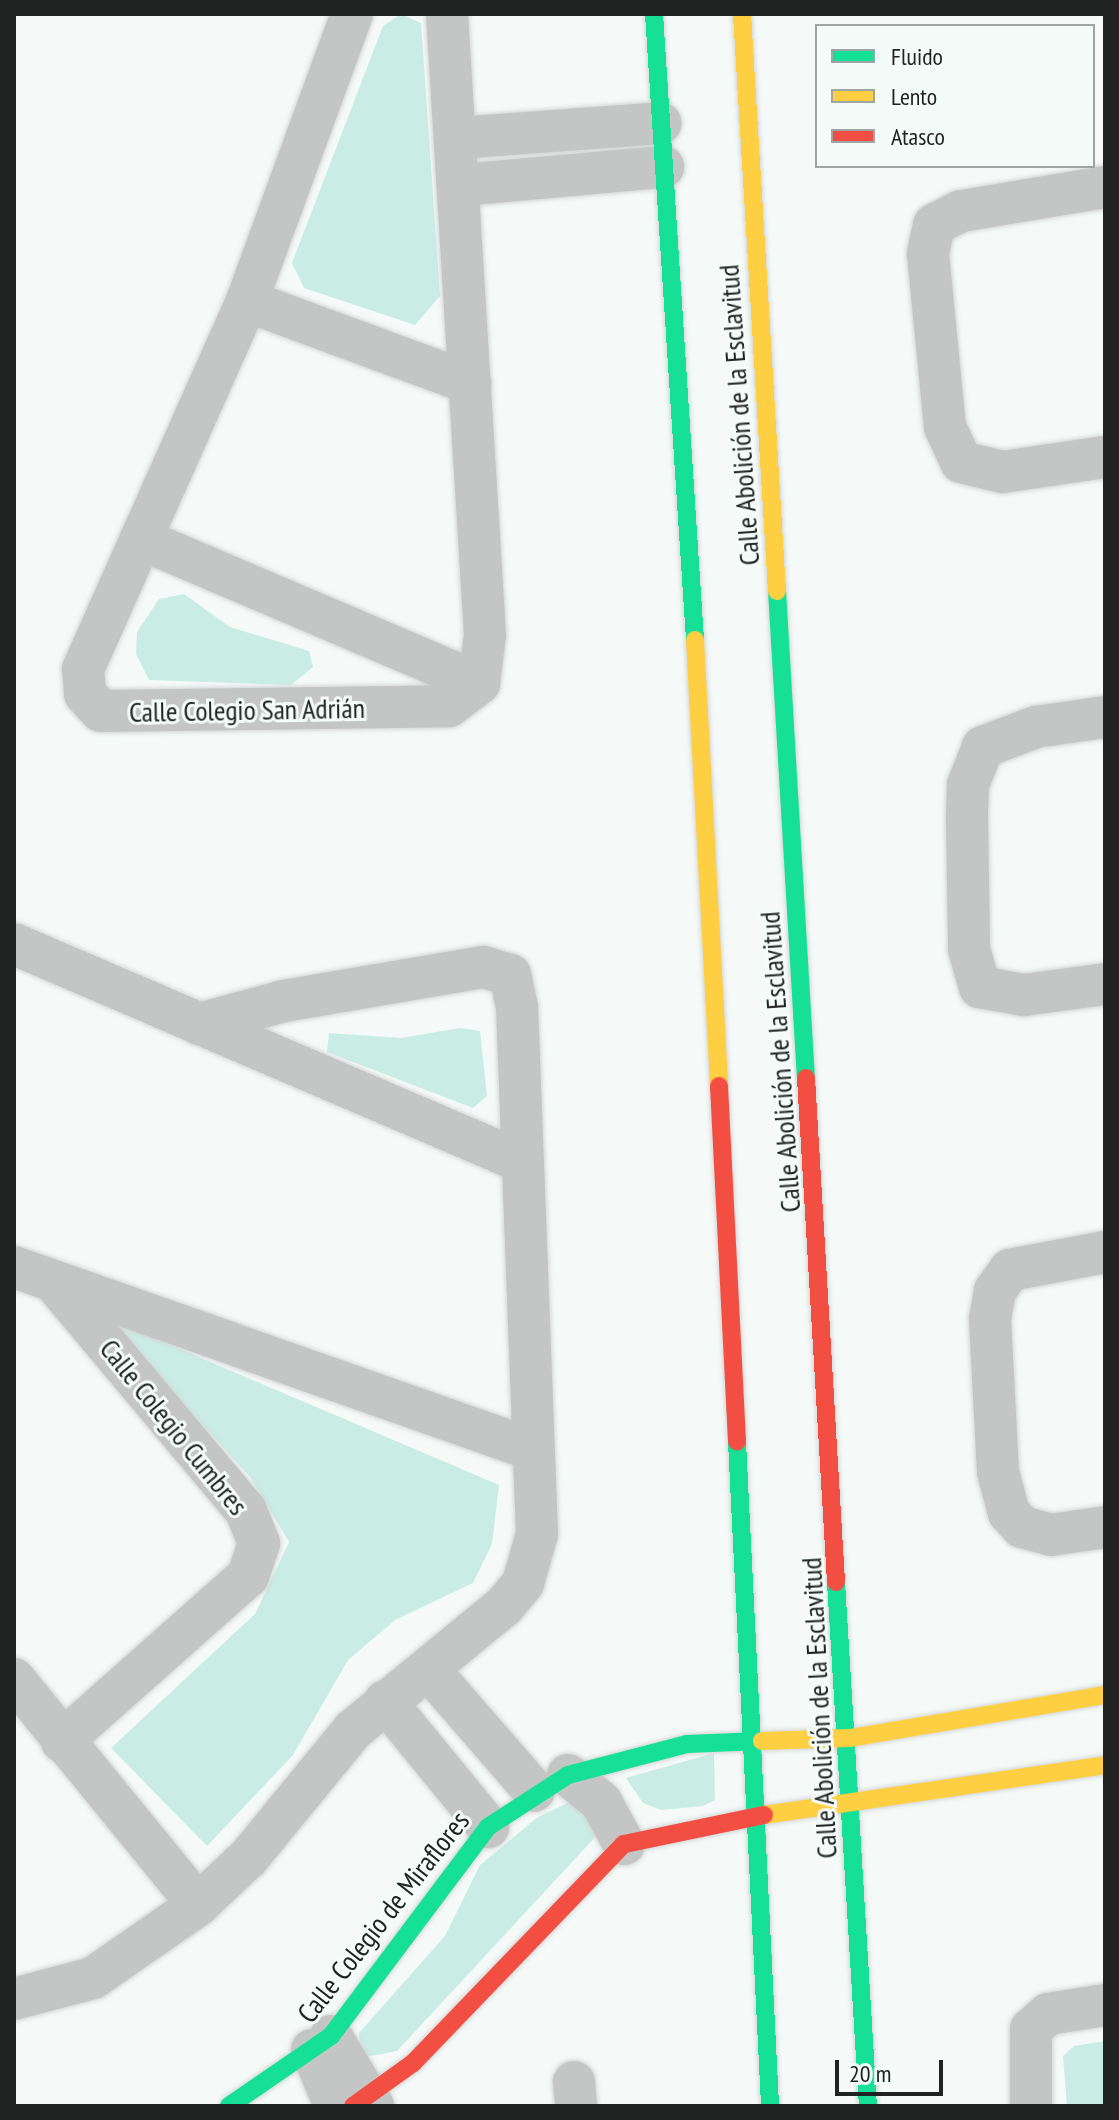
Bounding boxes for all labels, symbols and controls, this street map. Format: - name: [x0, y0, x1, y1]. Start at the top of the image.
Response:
- legend: [815, 24, 1095, 168]
- text: Fluido: [891, 41, 943, 72]
- text: Lento: [891, 81, 937, 112]
- text: Atasco: [891, 121, 945, 152]
- street label: Calle Abolición de la Esclavitud: [712, 263, 766, 567]
- street label: Calle Colegio San Adrián: [129, 691, 365, 729]
- street label: Calle Abolición de la Esclavitud: [753, 910, 807, 1214]
- street label: Calle Colegio Cumbres: [93, 1332, 255, 1522]
- street label: Calle Abolición de la Esclavitud: [794, 1556, 844, 1860]
- street label: Calle Colegio de Miraflores: [290, 1805, 476, 2029]
- scale bar: [839, 2044, 947, 2094]
- text: 20 m: [849, 2058, 891, 2089]

